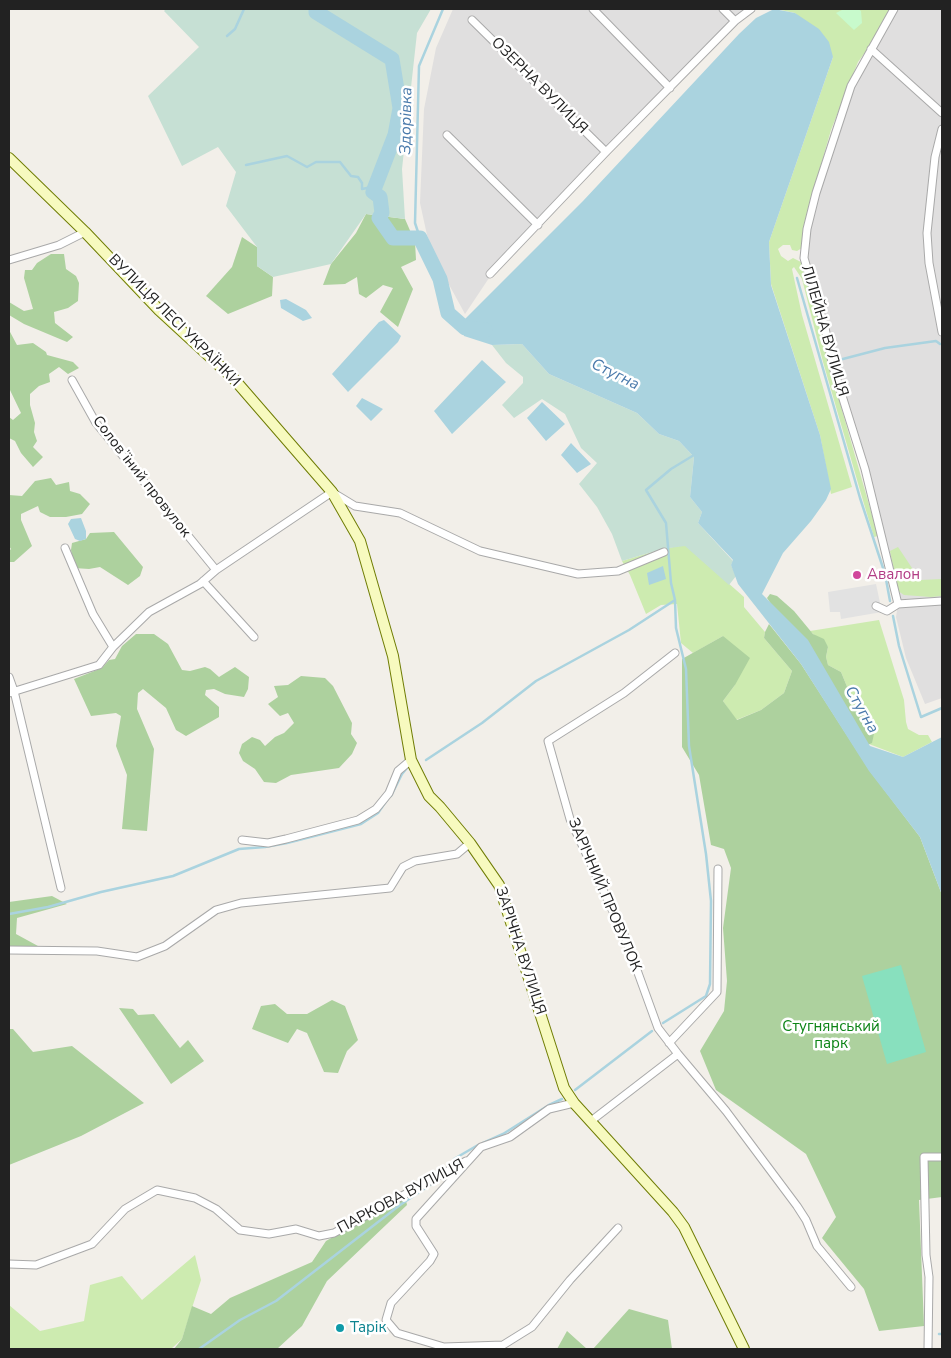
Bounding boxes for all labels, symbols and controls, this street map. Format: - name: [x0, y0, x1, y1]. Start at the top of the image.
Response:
- street label: ОЗЕРНА ВУЛИЦЯ: [487, 34, 591, 138]
- water label: Здорівка: [397, 87, 417, 155]
- street label: ВУЛИЦЯ ЛЕСІ УКРАЇНКИ: [104, 251, 244, 391]
- street label: ЛІЛЕЙНА ВУЛИЦЯ: [797, 263, 851, 399]
- water label: Стугна: [588, 355, 642, 395]
- street label: Соловʼїний провулок: [88, 413, 194, 541]
- place label: Авалон: [867, 566, 920, 584]
- marker: Авалон: [851, 569, 863, 581]
- water label: Стугна: [840, 683, 882, 737]
- street label: ЗАРІЧНИЙ ПРОВУЛОК: [563, 816, 645, 974]
- street label: ЗАРІЧНА ВУЛИЦЯ: [491, 885, 549, 1017]
- park label: Стугнянський парк: [782, 1018, 880, 1053]
- street label: ПАРКОВА ВУЛИЦЯ: [335, 1156, 467, 1238]
- place label: Тарік: [350, 1319, 386, 1337]
- marker: Тарік: [334, 1322, 346, 1334]

